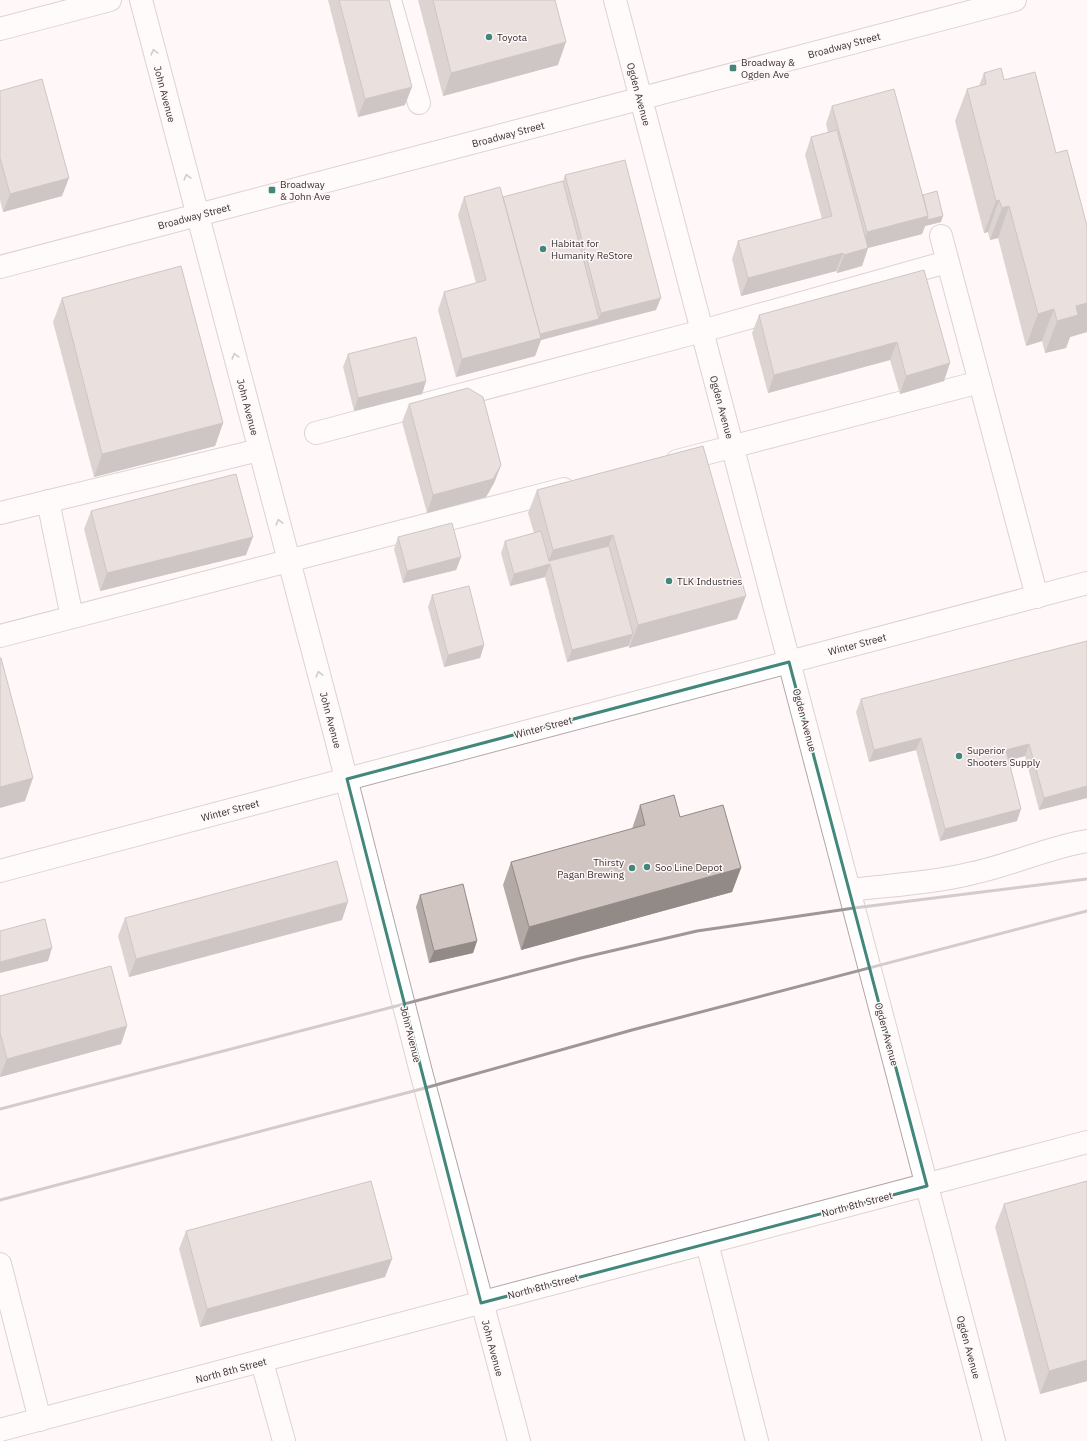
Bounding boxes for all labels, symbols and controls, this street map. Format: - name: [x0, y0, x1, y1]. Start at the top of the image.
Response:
- street label: Broadway Street: [806, 29, 882, 61]
- place label: Toyota: [497, 31, 528, 44]
- marker: Toyota: [484, 32, 494, 42]
- one-way arrow: [151, 49, 159, 55]
- place label: Broadway & Ogden Ave: [741, 56, 795, 81]
- street label: Ogden Avenue: [624, 61, 653, 128]
- marker: Broadway & Ogden Ave: [728, 63, 738, 73]
- street label: John Avenue: [151, 65, 178, 124]
- street label: Broadway Street: [470, 118, 546, 150]
- one-way arrow: [184, 174, 192, 181]
- place label: Broadway & John Ave: [280, 178, 331, 203]
- marker: Broadway & John Ave: [267, 185, 277, 195]
- street label: Broadway Street: [156, 200, 232, 232]
- place label: Habitat for Humanity ReStore: [551, 237, 633, 262]
- marker: Habitat for Humanity ReStore: [538, 244, 548, 254]
- one-way arrow: [231, 353, 239, 359]
- street label: Ogden Avenue: [707, 374, 736, 441]
- street label: John Avenue: [234, 378, 261, 437]
- one-way arrow: [275, 519, 283, 525]
- place label: TLK Industries: [677, 575, 743, 588]
- marker: TLK Industries: [664, 576, 674, 586]
- street label: Winter Street: [827, 630, 888, 658]
- one-way arrow: [315, 671, 324, 678]
- street label: Ogden Avenue: [790, 687, 819, 754]
- street label: John Avenue: [317, 691, 344, 750]
- street label: Winter Street: [513, 713, 574, 741]
- place label: Superior Shooters Supply: [967, 744, 1040, 769]
- marker: Superior Shooters Supply: [954, 751, 964, 761]
- street label: Winter Street: [200, 796, 261, 824]
- place label: Thirsty Pagan Brewing: [557, 856, 625, 881]
- place label: Soo Line Depot: [655, 861, 723, 874]
- marker: Soo Line Depot: [642, 862, 652, 872]
- marker: Thirsty Pagan Brewing: [627, 863, 637, 873]
- street label: Ogden Avenue: [872, 1001, 901, 1068]
- street label: John Avenue: [397, 1005, 424, 1064]
- street label: North 8th Street: [820, 1189, 894, 1220]
- street label: North 8th Street: [506, 1271, 580, 1302]
- street label: Ogden Avenue: [954, 1314, 983, 1381]
- street label: John Avenue: [479, 1319, 506, 1378]
- street label: North 8th Street: [194, 1355, 268, 1386]

